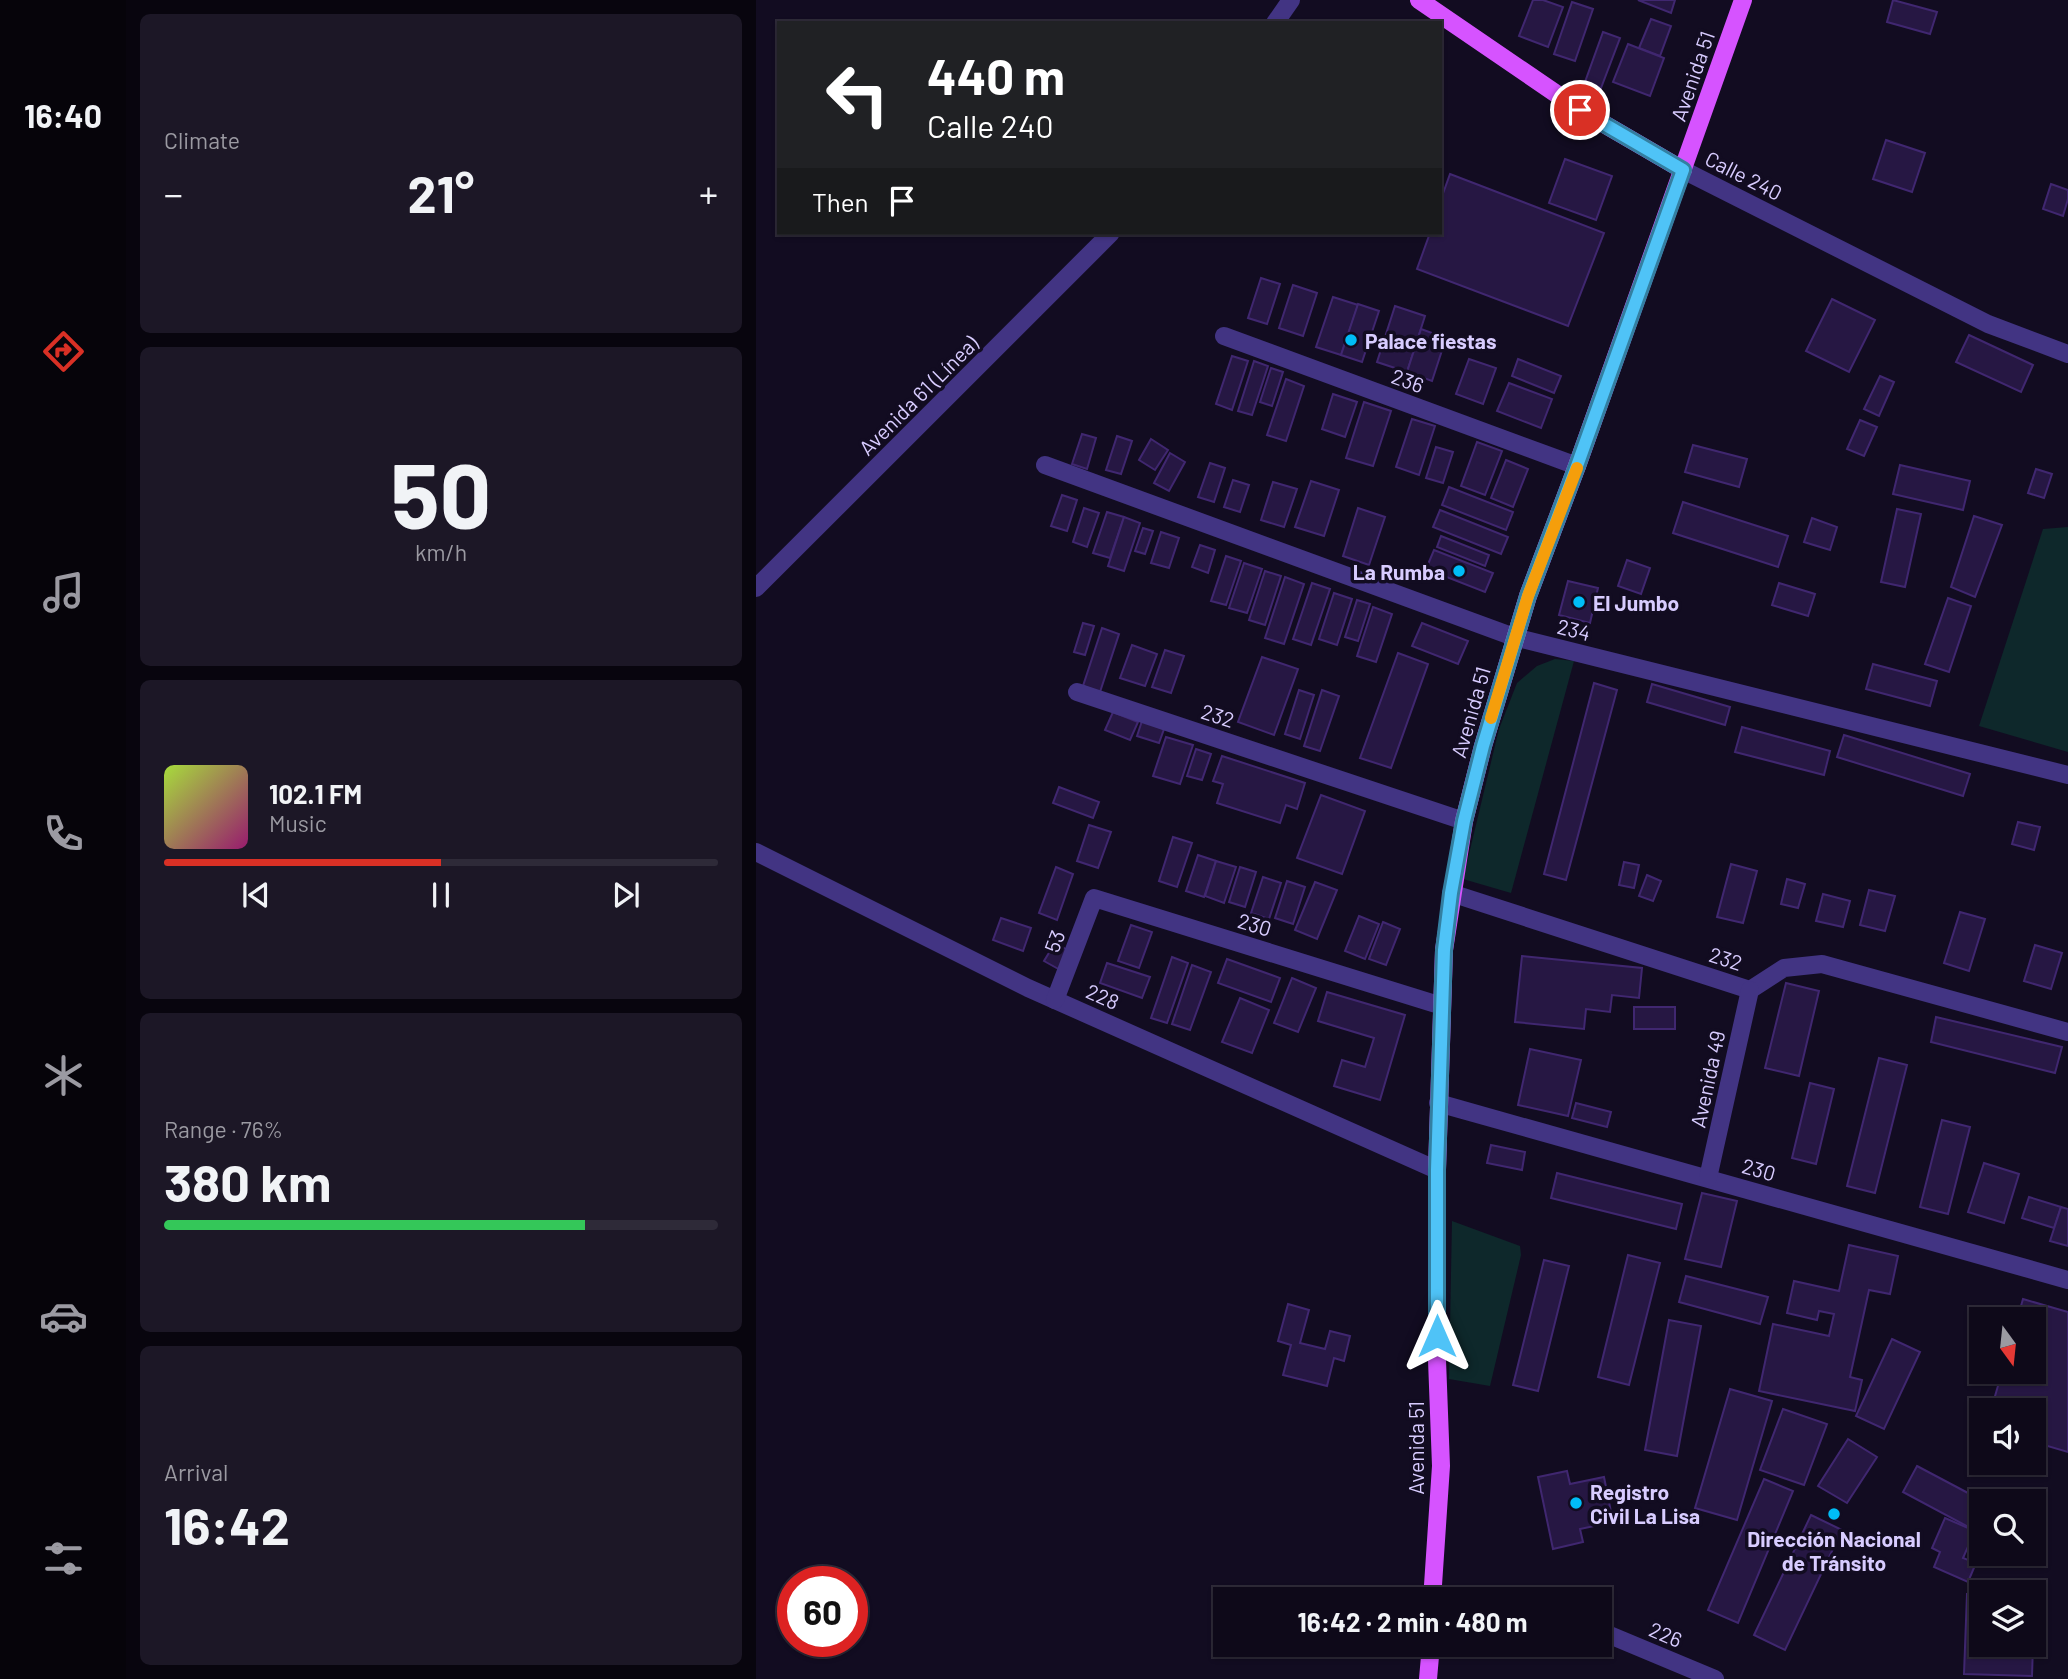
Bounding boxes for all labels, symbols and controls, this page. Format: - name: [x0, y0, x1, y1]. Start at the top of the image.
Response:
- street label: Avenida 51: [1665, 28, 1719, 124]
- text: 440 m: [927, 46, 1065, 105]
- icon: left: [812, 49, 903, 140]
- pin: [1550, 80, 1610, 140]
- icon: arrive: [1561, 91, 1599, 129]
- text: 16:40: [24, 96, 102, 134]
- text: Calle 240: [927, 106, 1054, 144]
- text: Climate: [164, 126, 240, 154]
- street label: Calle 240: [1701, 145, 1787, 205]
- text: 21°: [408, 161, 474, 223]
- text: −: [164, 170, 183, 216]
- text: +: [699, 170, 718, 216]
- icon: arrive: [883, 182, 921, 220]
- text: Then: [812, 186, 869, 217]
- icon: directions: [39, 327, 88, 376]
- place label: Palace fiestas: [1365, 328, 1496, 353]
- street label: Avenida 61 (Línea): [853, 330, 983, 460]
- marker: Palace fiestas: [1343, 332, 1359, 348]
- street label: 236: [1388, 363, 1428, 397]
- text: 50: [391, 438, 491, 547]
- text: km/h: [415, 538, 467, 566]
- place label: La Rumba: [1353, 559, 1445, 584]
- marker: La Rumba: [1451, 563, 1467, 579]
- icon: music: [39, 568, 88, 617]
- place label: El Jumbo: [1593, 590, 1679, 615]
- marker: El Jumbo: [1571, 594, 1587, 610]
- street label: 234: [1555, 613, 1593, 645]
- street label: Avenida 51: [1445, 664, 1495, 760]
- street label: 232: [1198, 698, 1238, 732]
- text: 102.1 FM: [269, 778, 362, 809]
- icon: phone: [39, 809, 88, 858]
- text: Music: [269, 809, 327, 837]
- icon: previous: [237, 876, 275, 914]
- icon: pause: [422, 876, 460, 914]
- icon: next: [607, 876, 645, 914]
- street label: 230: [1235, 907, 1275, 941]
- street label: 53: [1038, 926, 1070, 956]
- street label: 232: [1706, 941, 1746, 975]
- street label: 228: [1083, 978, 1123, 1014]
- street label: Avenida 49: [1685, 1028, 1729, 1130]
- icon: climate: [39, 1051, 88, 1100]
- text: Range · 76%: [164, 1115, 283, 1143]
- text: 380 km: [164, 1150, 331, 1212]
- street label: 230: [1739, 1152, 1779, 1186]
- icon: car: [39, 1292, 88, 1341]
- position arrow: [1400, 1299, 1474, 1373]
- north arrow: [1969, 1307, 2046, 1384]
- map controls: [1969, 1307, 2046, 1657]
- button: sound: [1969, 1398, 2046, 1475]
- street label: Avenida 51: [1403, 1401, 1428, 1495]
- text: Arrival: [164, 1458, 228, 1486]
- place label: Registro Civil La Lisa: [1590, 1479, 1700, 1528]
- button: search: [1969, 1489, 2046, 1566]
- text: 16:42: [164, 1493, 290, 1555]
- marker: Registro Civil La Lisa: [1568, 1495, 1584, 1511]
- marker: Dirección Nacional de Tránsito: [1826, 1506, 1842, 1522]
- place label: Dirección Nacional de Tránsito: [1747, 1526, 1921, 1575]
- icon: filters: [39, 1534, 88, 1583]
- speed limit sign: 60: [777, 1566, 868, 1657]
- button: layers: [1969, 1580, 2046, 1657]
- text: 16:42 · 2 min · 480 m: [1298, 1606, 1527, 1637]
- street label: 226: [1646, 1616, 1686, 1652]

